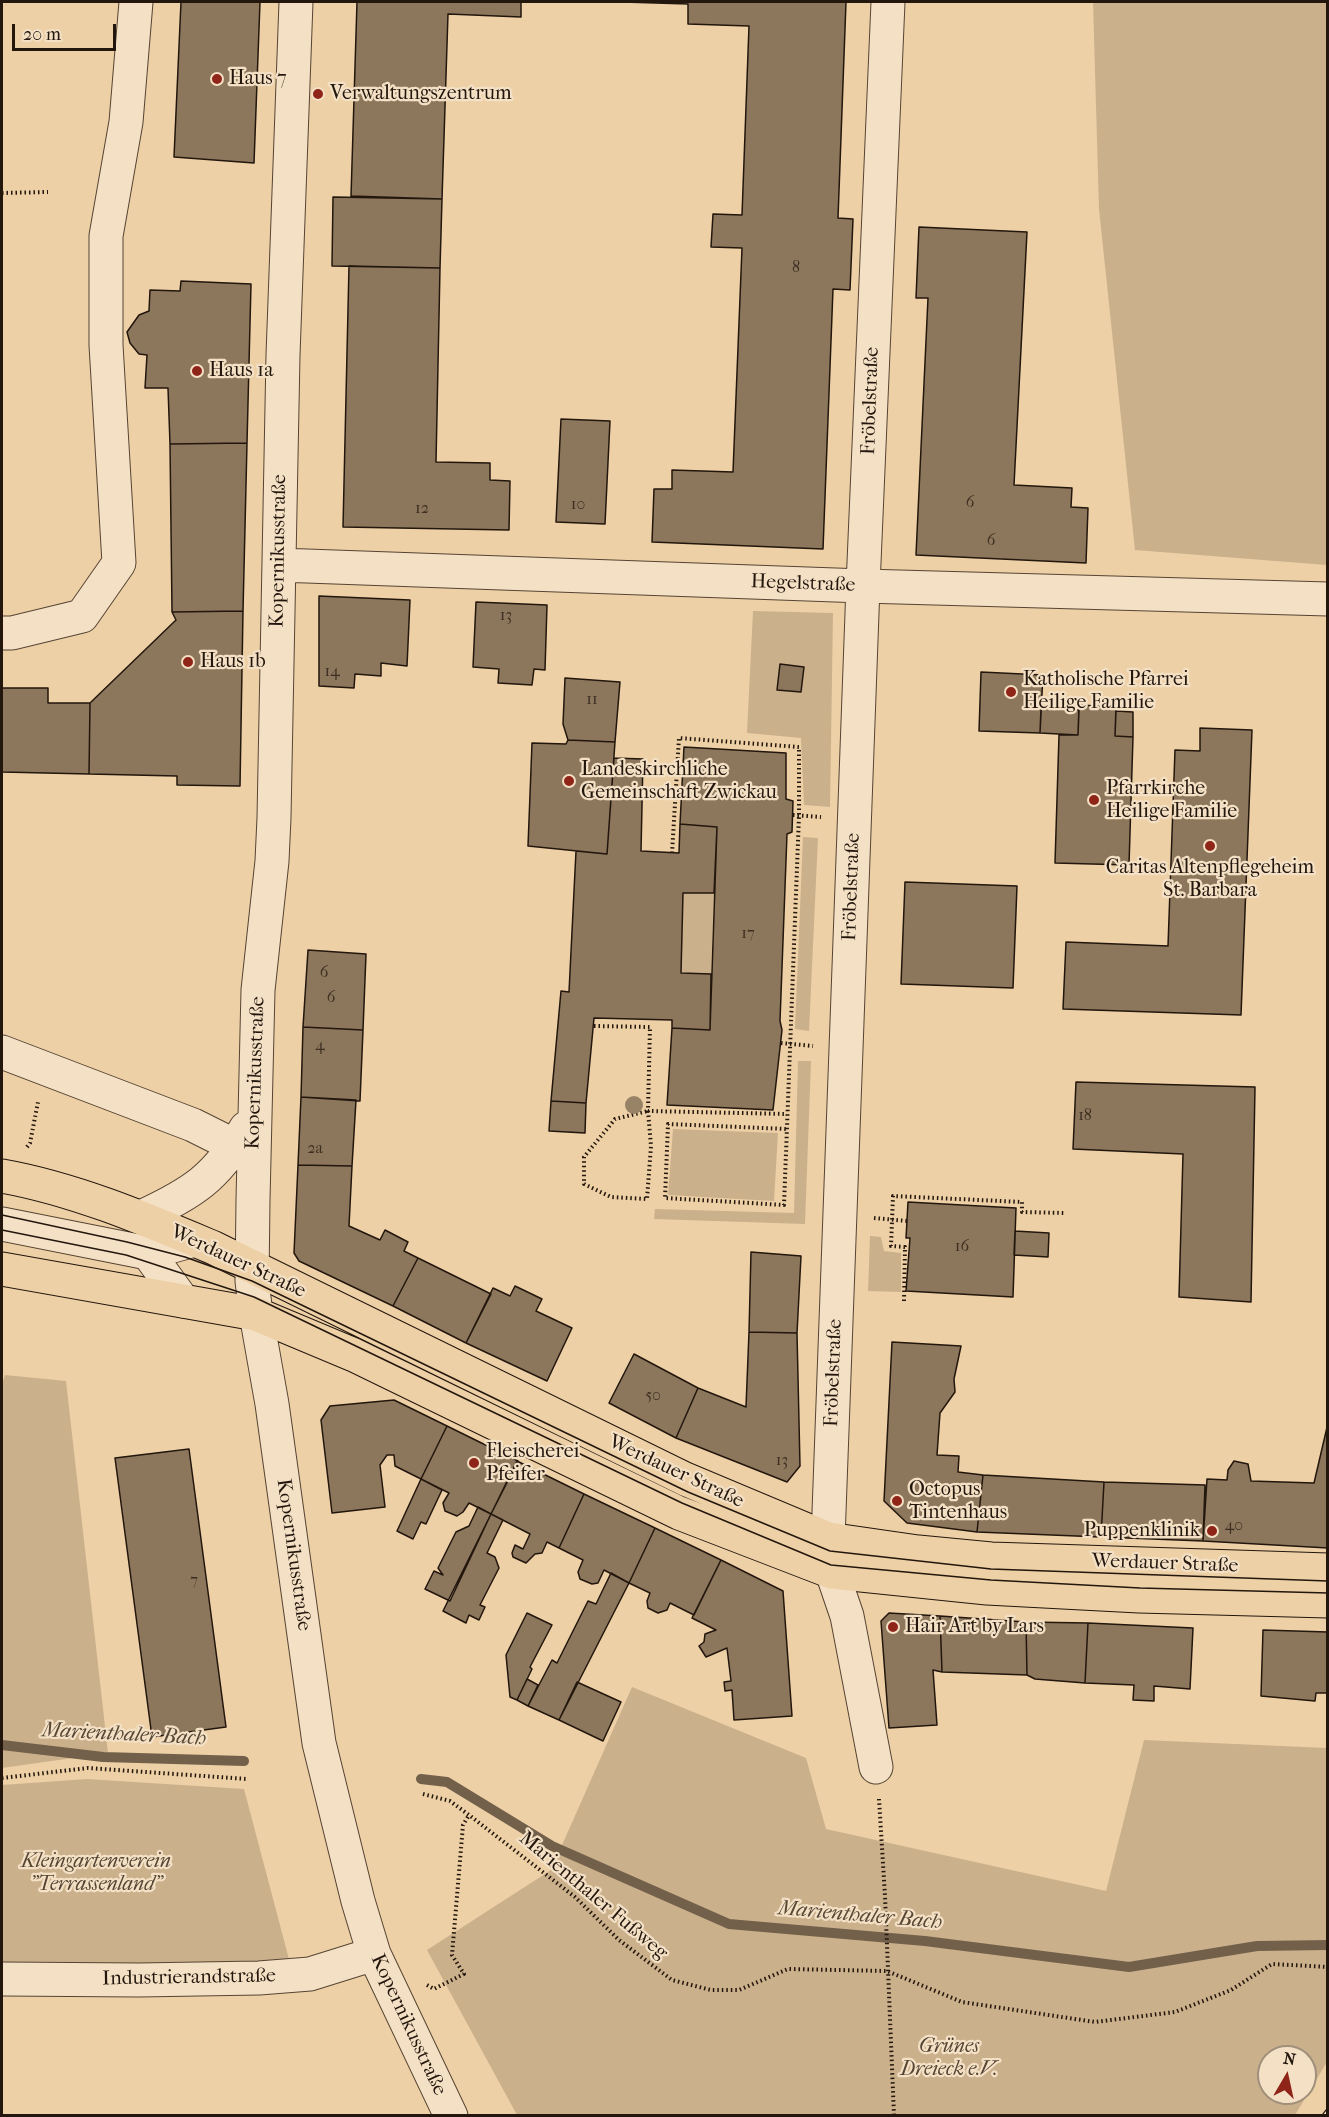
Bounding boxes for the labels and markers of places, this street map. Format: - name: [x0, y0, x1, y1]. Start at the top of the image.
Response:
- place label: Haus 7: [229, 67, 287, 91]
- marker: Haus 7: [210, 72, 224, 86]
- place label: Verwaltungszentrum: [330, 82, 512, 106]
- marker: Verwaltungszentrum: [311, 87, 325, 101]
- place label: Haus 1a: [209, 359, 273, 383]
- marker: Haus 1a: [190, 364, 204, 378]
- place label: Haus 1b: [200, 650, 266, 674]
- marker: Haus 1b: [181, 655, 195, 669]
- place label: Katholische Pfarrei Heilige Familie: [1023, 668, 1189, 715]
- marker: Katholische Pfarrei Heilige Familie: [1004, 685, 1018, 699]
- place label: Landeskirchliche Gemeinschaft Zwickau: [581, 758, 777, 805]
- marker: Landeskirchliche Gemeinschaft Zwickau: [562, 774, 576, 788]
- place label: Pfarrkirche Heilige Familie: [1106, 777, 1237, 824]
- marker: Pfarrkirche Heilige Familie: [1087, 793, 1101, 807]
- marker: Caritas Altenpflegeheim St. Barbara: [1203, 839, 1217, 853]
- place label: Caritas Altenpflegeheim St. Barbara: [1106, 856, 1314, 903]
- place label: Fleischerei Pfeifer: [486, 1440, 579, 1487]
- marker: Fleischerei Pfeifer: [467, 1456, 481, 1470]
- place label: Octopus Tintenhaus: [909, 1478, 1007, 1525]
- marker: Octopus Tintenhaus: [890, 1494, 904, 1508]
- place label: Puppenklinik: [1084, 1519, 1200, 1543]
- marker: Puppenklinik: [1205, 1524, 1219, 1538]
- place label: Hair Art by Lars: [905, 1615, 1044, 1639]
- marker: Hair Art by Lars: [886, 1620, 900, 1634]

